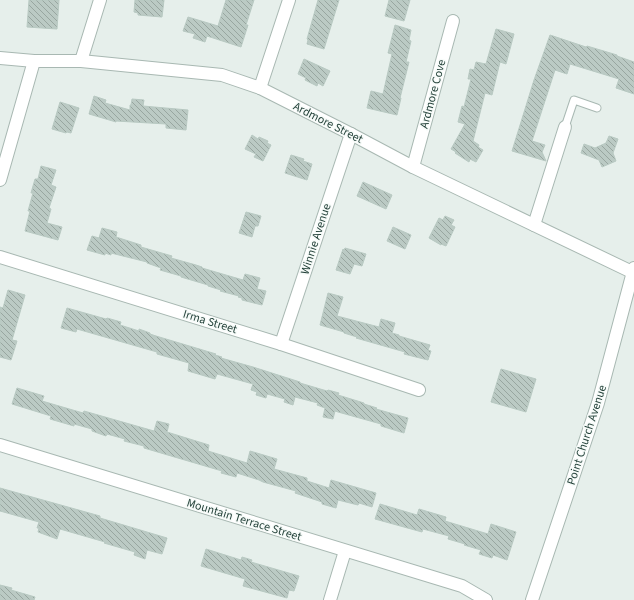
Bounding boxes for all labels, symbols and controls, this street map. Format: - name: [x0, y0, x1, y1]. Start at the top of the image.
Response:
- street label: Ardmore Cove: [416, 58, 450, 130]
- street label: Ardmore Street: [290, 98, 366, 148]
- street label: Winnie Avenue: [297, 201, 335, 277]
- street label: Irma Street: [181, 306, 239, 338]
- street label: Point Church Avenue: [563, 383, 611, 487]
- street label: Mountain Terrace Street: [184, 494, 304, 546]

